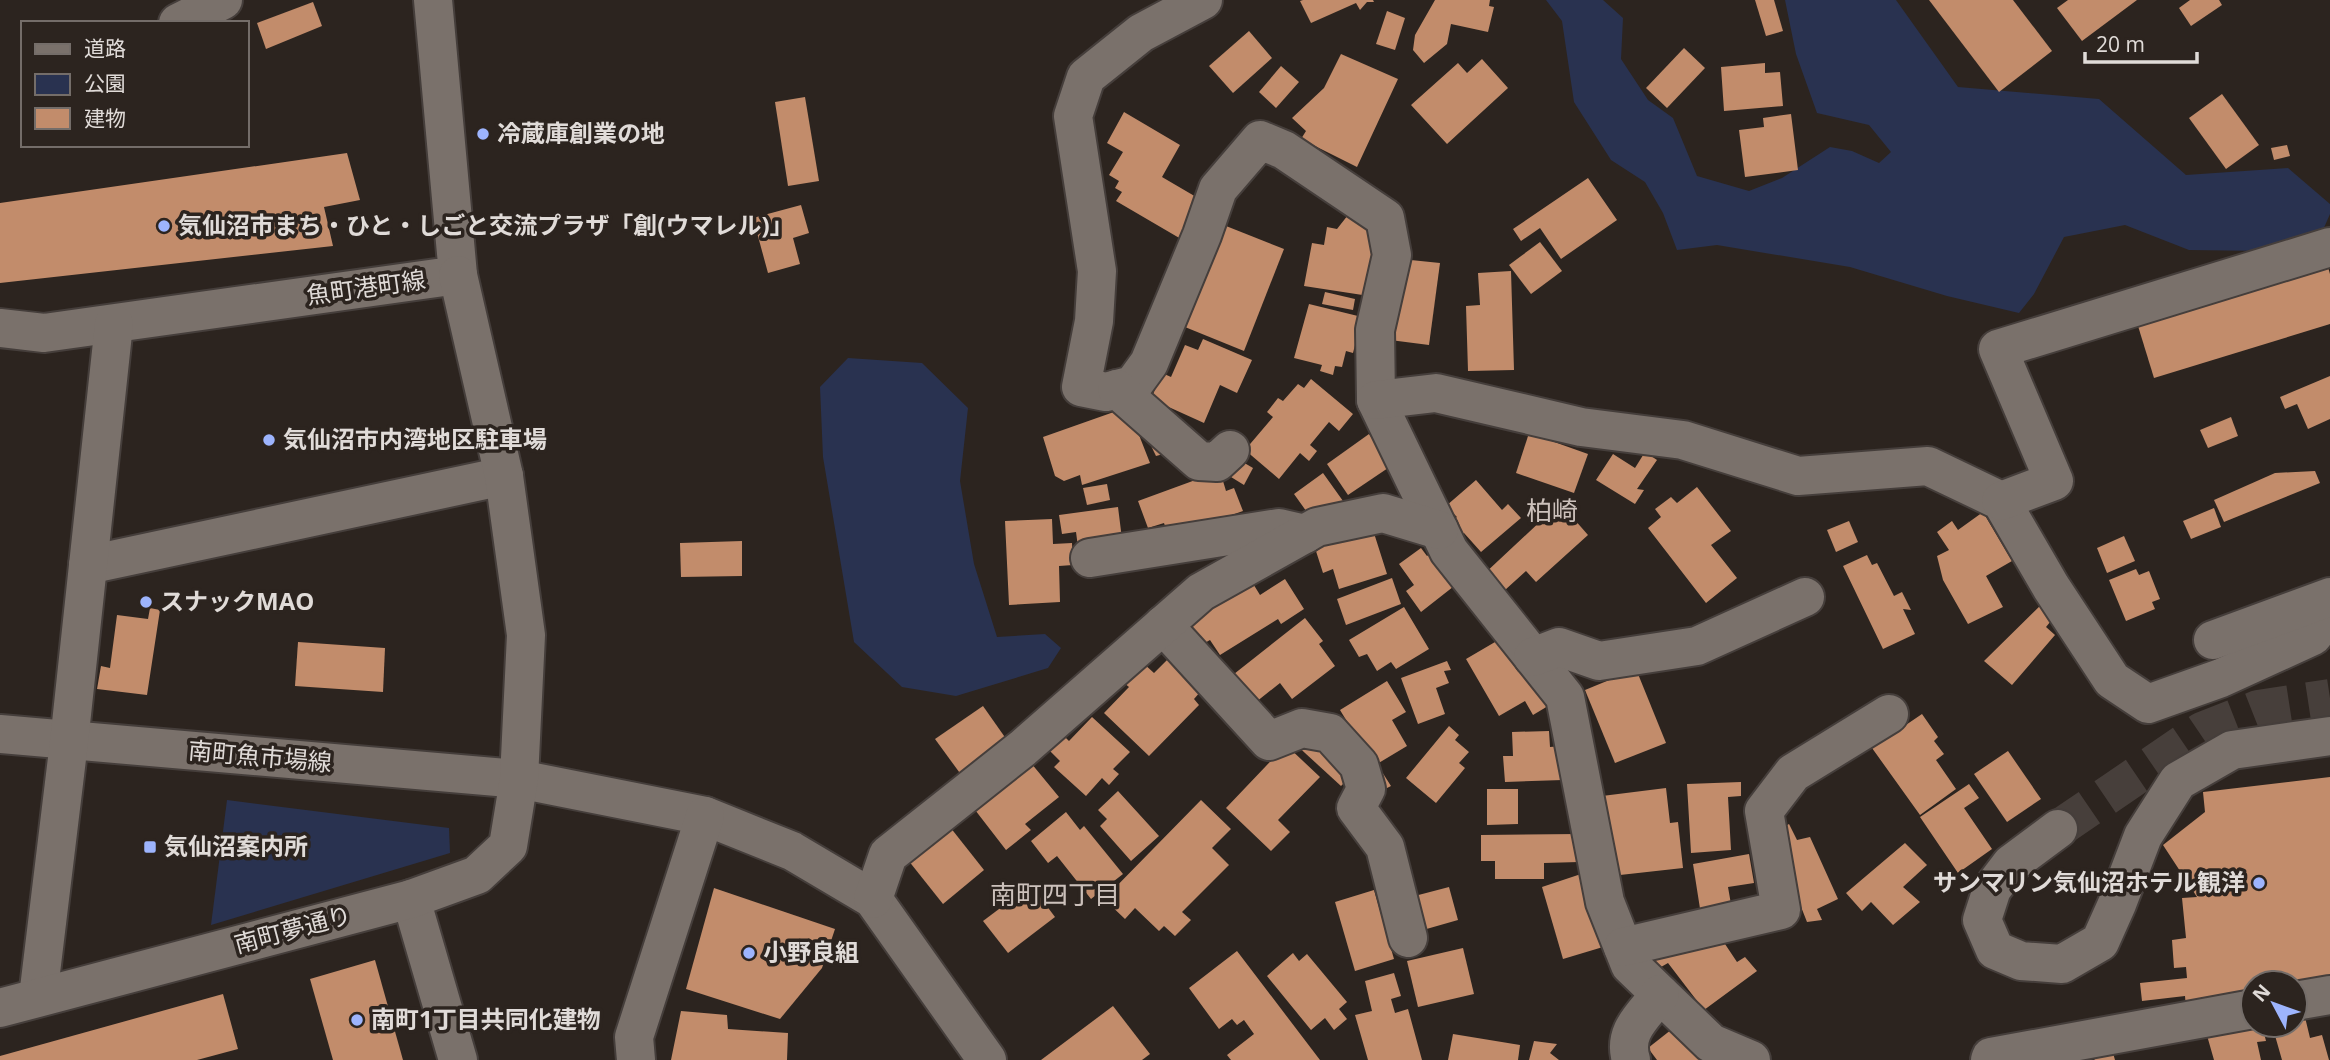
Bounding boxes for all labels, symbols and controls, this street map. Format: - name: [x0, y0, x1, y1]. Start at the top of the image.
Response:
- legend: [21, 21, 248, 147]
- scale bar: [2085, 21, 2197, 65]
- text: 20 m: [2096, 30, 2145, 58]
- text: 道路: [84, 34, 126, 62]
- text: 公園: [84, 69, 126, 97]
- text: 建物: [84, 104, 126, 132]
- place label: 冷蔵庫創業の地: [497, 116, 665, 149]
- marker: 冷蔵庫創業の地: [475, 126, 491, 142]
- place label: 気仙沼市まち・ひと・しごと交流プラザ「創(ウマレル)」: [178, 208, 794, 241]
- marker: 気仙沼市まち・ひと・しごと交流プラザ「創(ウマレル)」: [156, 218, 172, 234]
- street label: 魚町港町線: [304, 262, 428, 311]
- place label: 気仙沼市内湾地区駐車場: [283, 422, 547, 455]
- marker: 気仙沼市内湾地区駐車場: [261, 432, 277, 448]
- district label: 柏崎: [1526, 492, 1578, 528]
- place label: スナックMAO: [160, 584, 314, 617]
- marker: スナックMAO: [138, 594, 154, 610]
- street label: 南町魚市場線: [187, 733, 333, 778]
- place label: 気仙沼案内所: [164, 829, 308, 862]
- marker: 気仙沼案内所: [142, 839, 158, 855]
- place label: サンマリン気仙沼ホテル観洋: [1933, 865, 2245, 898]
- marker: サンマリン気仙沼ホテル観洋: [2251, 875, 2267, 891]
- district label: 南町四丁目: [990, 876, 1120, 912]
- street label: 南町夢通り: [230, 897, 355, 960]
- place label: 小野良組: [763, 935, 859, 968]
- marker: 小野良組: [741, 945, 757, 961]
- north arrow: [2239, 969, 2309, 1039]
- text: N: [2246, 978, 2276, 1007]
- place label: 南町1丁目共同化建物: [371, 1002, 601, 1035]
- marker: 南町1丁目共同化建物: [349, 1012, 365, 1028]

